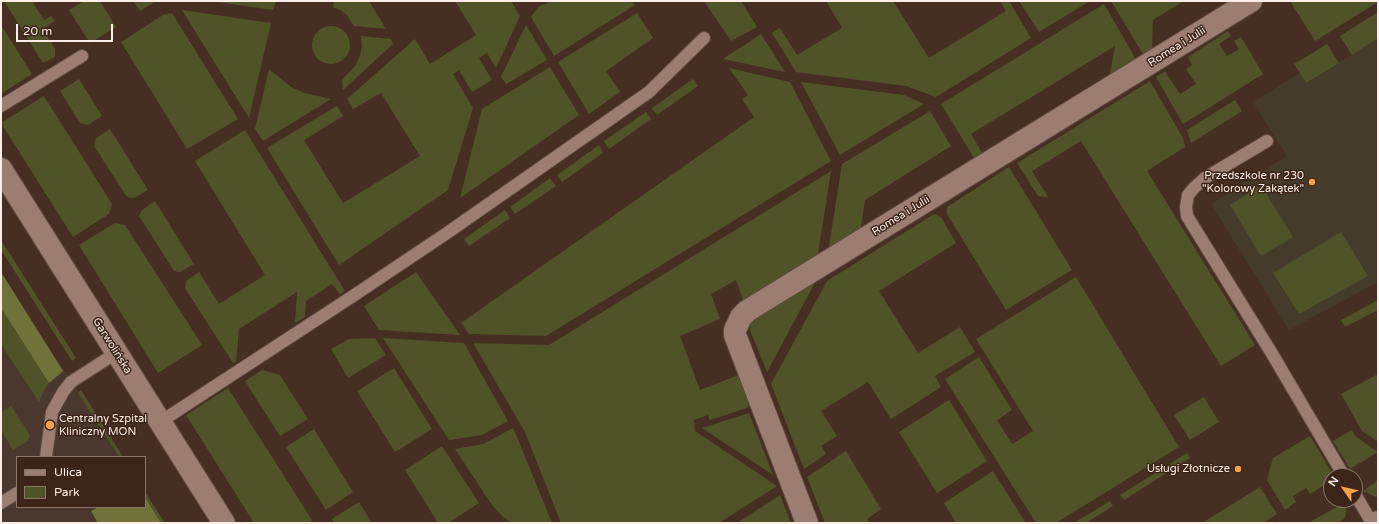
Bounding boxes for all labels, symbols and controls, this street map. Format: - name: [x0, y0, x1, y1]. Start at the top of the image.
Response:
- scale bar: [18, 16, 115, 42]
- text: 20 m: [23, 24, 52, 38]
- street label: Romea i Julii: [1146, 24, 1208, 70]
- place label: Przedszkole nr 230 "Kolorowy Zakątek": [1202, 169, 1304, 195]
- marker: Przedszkole nr 230 "Kolorowy Zakątek": [1307, 177, 1317, 187]
- street label: Romea i Julii: [870, 193, 932, 239]
- street label: Garwolińska: [90, 316, 134, 376]
- place label: Centralny Szpital Kliniczny MON: [59, 412, 147, 438]
- marker: Centralny Szpital Kliniczny MON: [44, 419, 56, 431]
- legend: [16, 456, 146, 508]
- place label: Usługi Złotnicze: [1147, 462, 1230, 476]
- marker: Usługi Złotnicze: [1233, 464, 1243, 474]
- text: Ulica: [54, 465, 82, 479]
- north arrow: [1323, 468, 1363, 508]
- text: N: [1326, 474, 1341, 489]
- text: Park: [54, 485, 80, 499]

